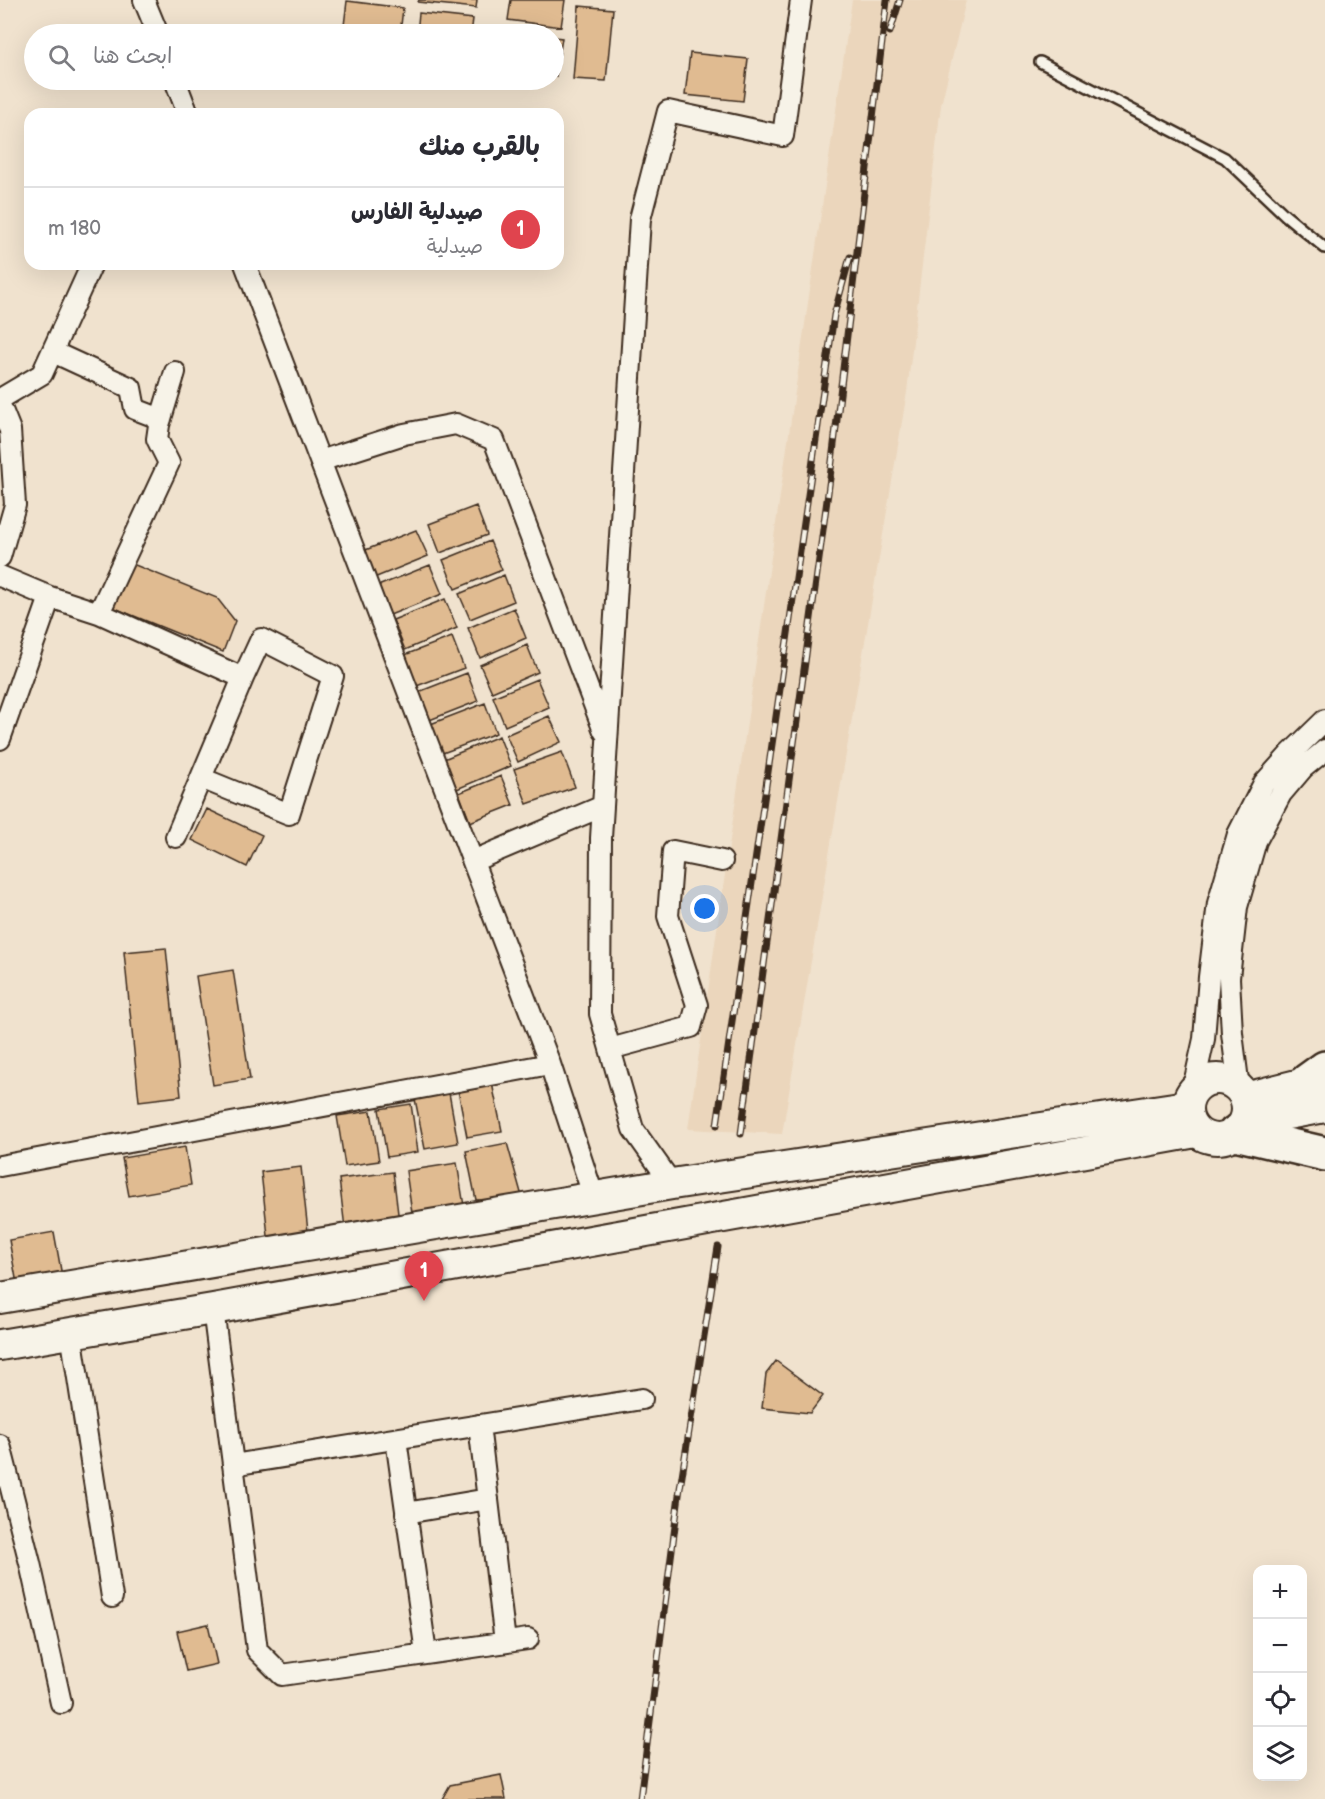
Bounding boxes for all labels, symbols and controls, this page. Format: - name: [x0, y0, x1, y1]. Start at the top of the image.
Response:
- search box: [24, 24, 564, 90]
- icon: search: [45, 41, 78, 74]
- text: ابحث هنا: [93, 43, 173, 70]
- text: بالقرب منك: [419, 132, 540, 163]
- text: صيدلية الفارس: [351, 199, 483, 226]
- text: 180 m: [48, 217, 101, 241]
- text: 1: [516, 217, 525, 241]
- text: صيدلية: [427, 235, 483, 259]
- your location: [690, 894, 719, 923]
- pin: 1: [404, 1252, 444, 1301]
- map controls: [1253, 1565, 1307, 1781]
- button: +: [1253, 1565, 1307, 1619]
- button: −: [1253, 1619, 1307, 1673]
- button: locate: [1253, 1673, 1307, 1727]
- button: layers: [1253, 1727, 1307, 1781]

